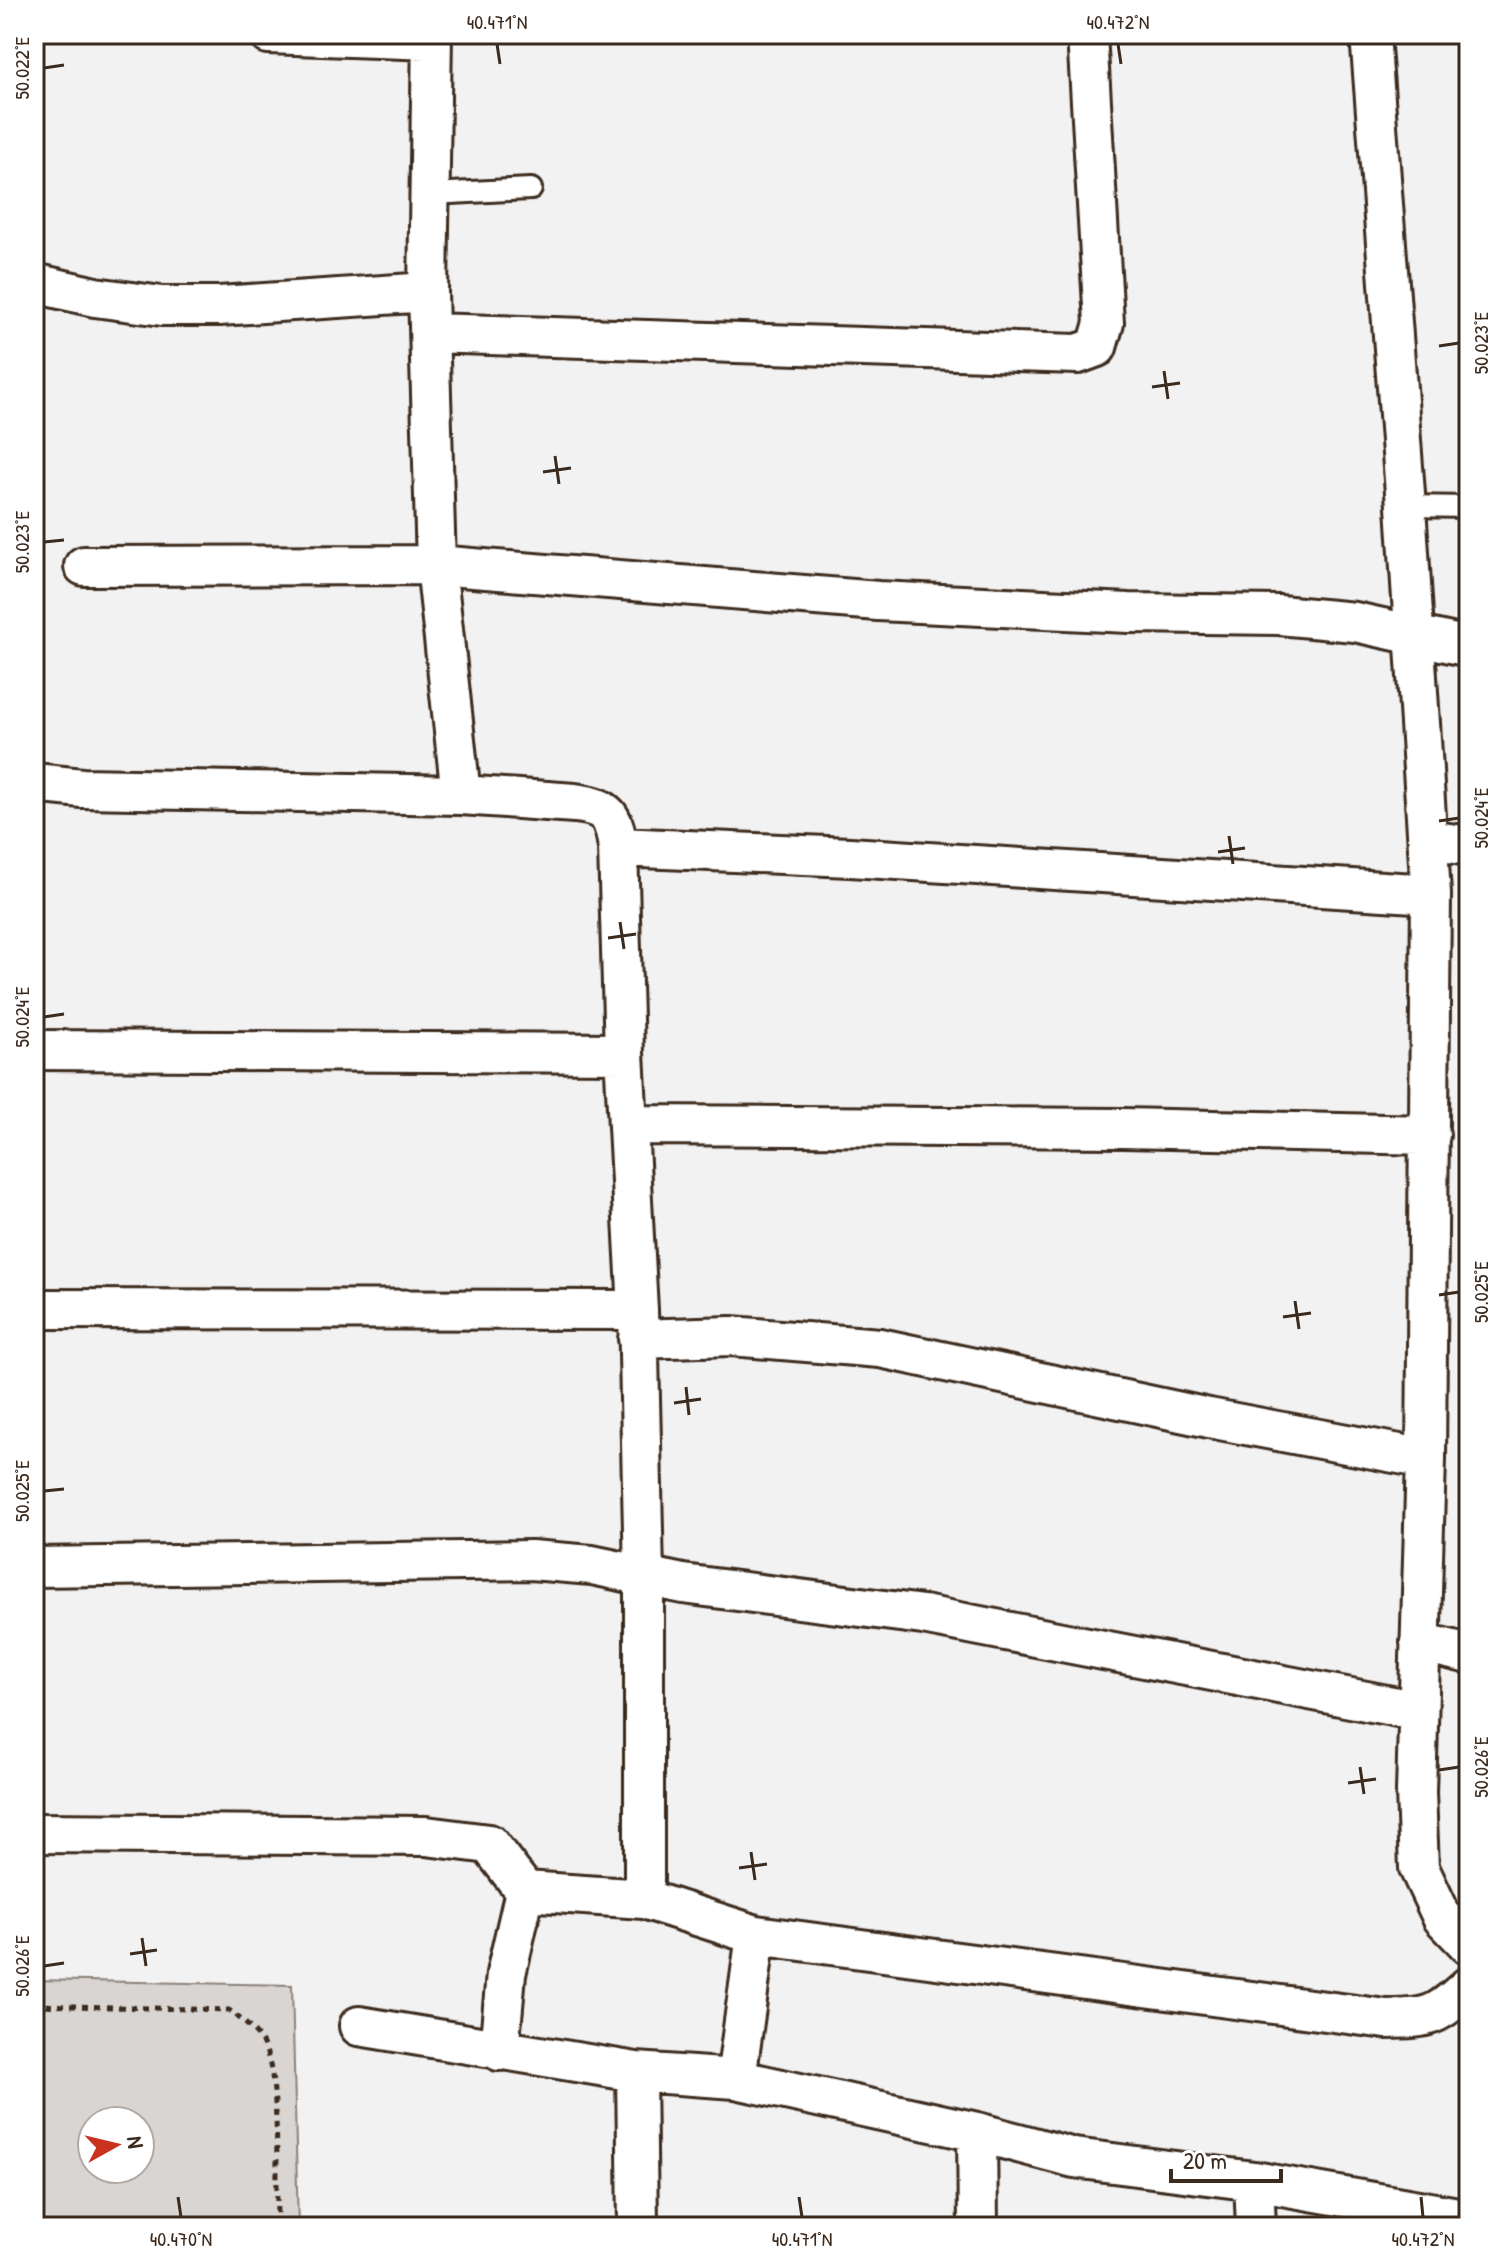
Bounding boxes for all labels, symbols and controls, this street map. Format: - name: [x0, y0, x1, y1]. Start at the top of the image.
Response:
- text: 40.471°N: [467, 8, 527, 35]
- text: 40.472°N: [1087, 8, 1149, 35]
- text: 50.022°E: [8, 36, 35, 99]
- text: 50.023°E: [1467, 312, 1494, 374]
- text: 50.023°E: [8, 511, 35, 573]
- text: 50.024°E: [1467, 787, 1494, 849]
- text: 50.024°E: [8, 986, 35, 1048]
- text: 50.025°E: [1467, 1261, 1494, 1323]
- text: 50.025°E: [8, 1460, 35, 1522]
- text: 50.026°E: [1467, 1736, 1494, 1798]
- text: 50.026°E: [8, 1935, 35, 1997]
- north arrow: [76, 2105, 156, 2185]
- scale bar: [1171, 2133, 1281, 2183]
- text: N: [120, 2134, 152, 2150]
- text: 20 m: [1183, 2144, 1227, 2176]
- text: 40.470°N: [150, 2225, 212, 2252]
- text: 40.471°N: [772, 2225, 832, 2252]
- text: 40.472°N: [1392, 2225, 1454, 2252]

